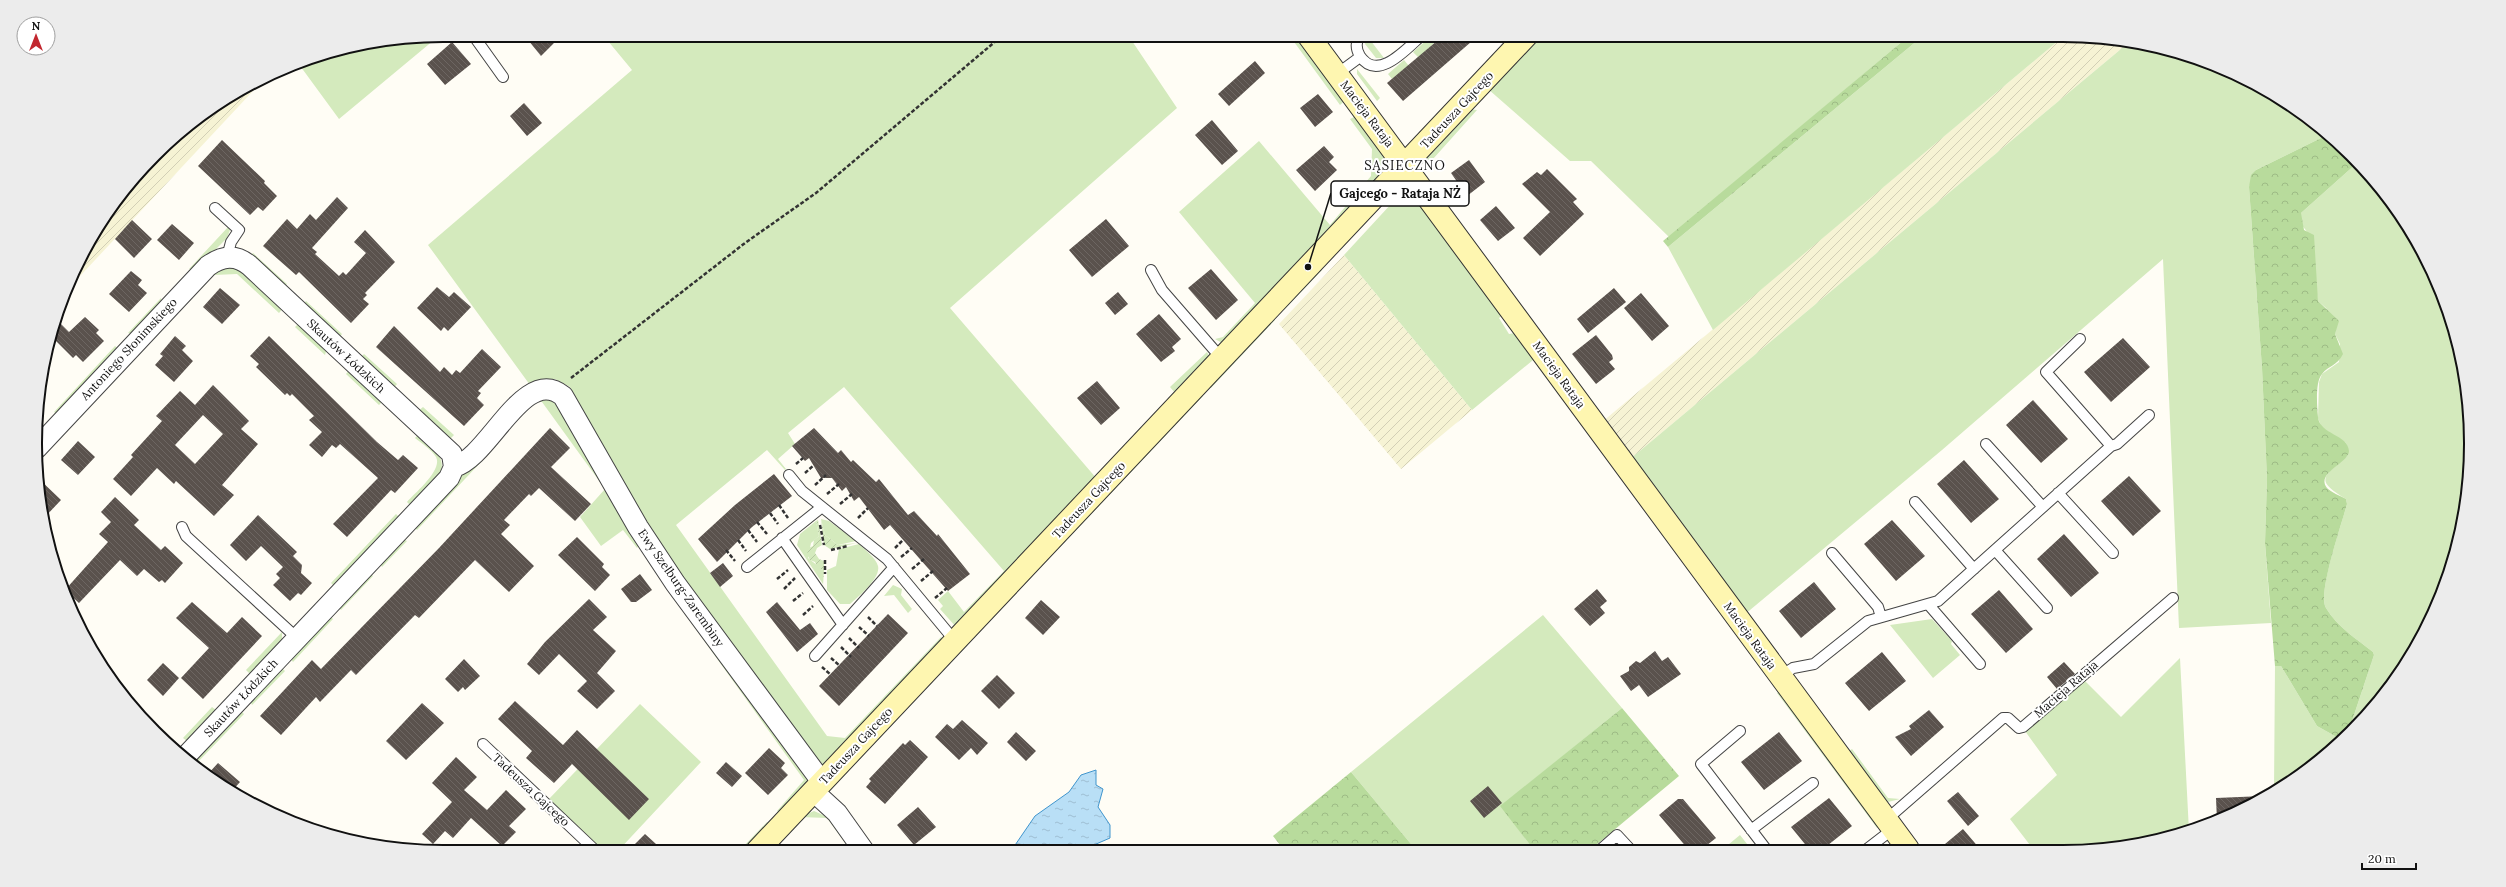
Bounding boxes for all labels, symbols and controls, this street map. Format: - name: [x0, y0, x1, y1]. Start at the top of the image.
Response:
- north arrow: [16, 16, 56, 56]
- text: N: [32, 19, 41, 33]
- street label: Tadeusza Gajcego: [1417, 68, 1496, 151]
- street label: Macieja Rataja: [1337, 77, 1397, 150]
- district label: SĄSIECZNO: [1364, 157, 1446, 174]
- callout: Gajcego - Rataja NŻ: [1331, 181, 1469, 206]
- text: Gajcego - Rataja NŻ: [1339, 185, 1461, 202]
- street label: Antoniego Słonimskiego: [77, 294, 180, 404]
- street label: Skautów Łódzkich: [304, 316, 389, 396]
- street label: Macieja Rataja: [1530, 338, 1589, 411]
- street label: Tadeusza Gajcego: [1049, 458, 1128, 541]
- street label: Ewy Szelburg-Zarembiny: [635, 526, 728, 650]
- street label: Macieja Rataja: [1721, 599, 1780, 672]
- street label: Skautów Łódzkich: [201, 655, 281, 740]
- street label: Macieja Rataja: [2031, 657, 2101, 720]
- street label: Tadeusza Gajcego: [816, 704, 895, 787]
- street label: Tadeusza Gajcego: [490, 750, 573, 829]
- scale bar: [2362, 845, 2416, 871]
- text: 20 m: [2368, 851, 2396, 866]

